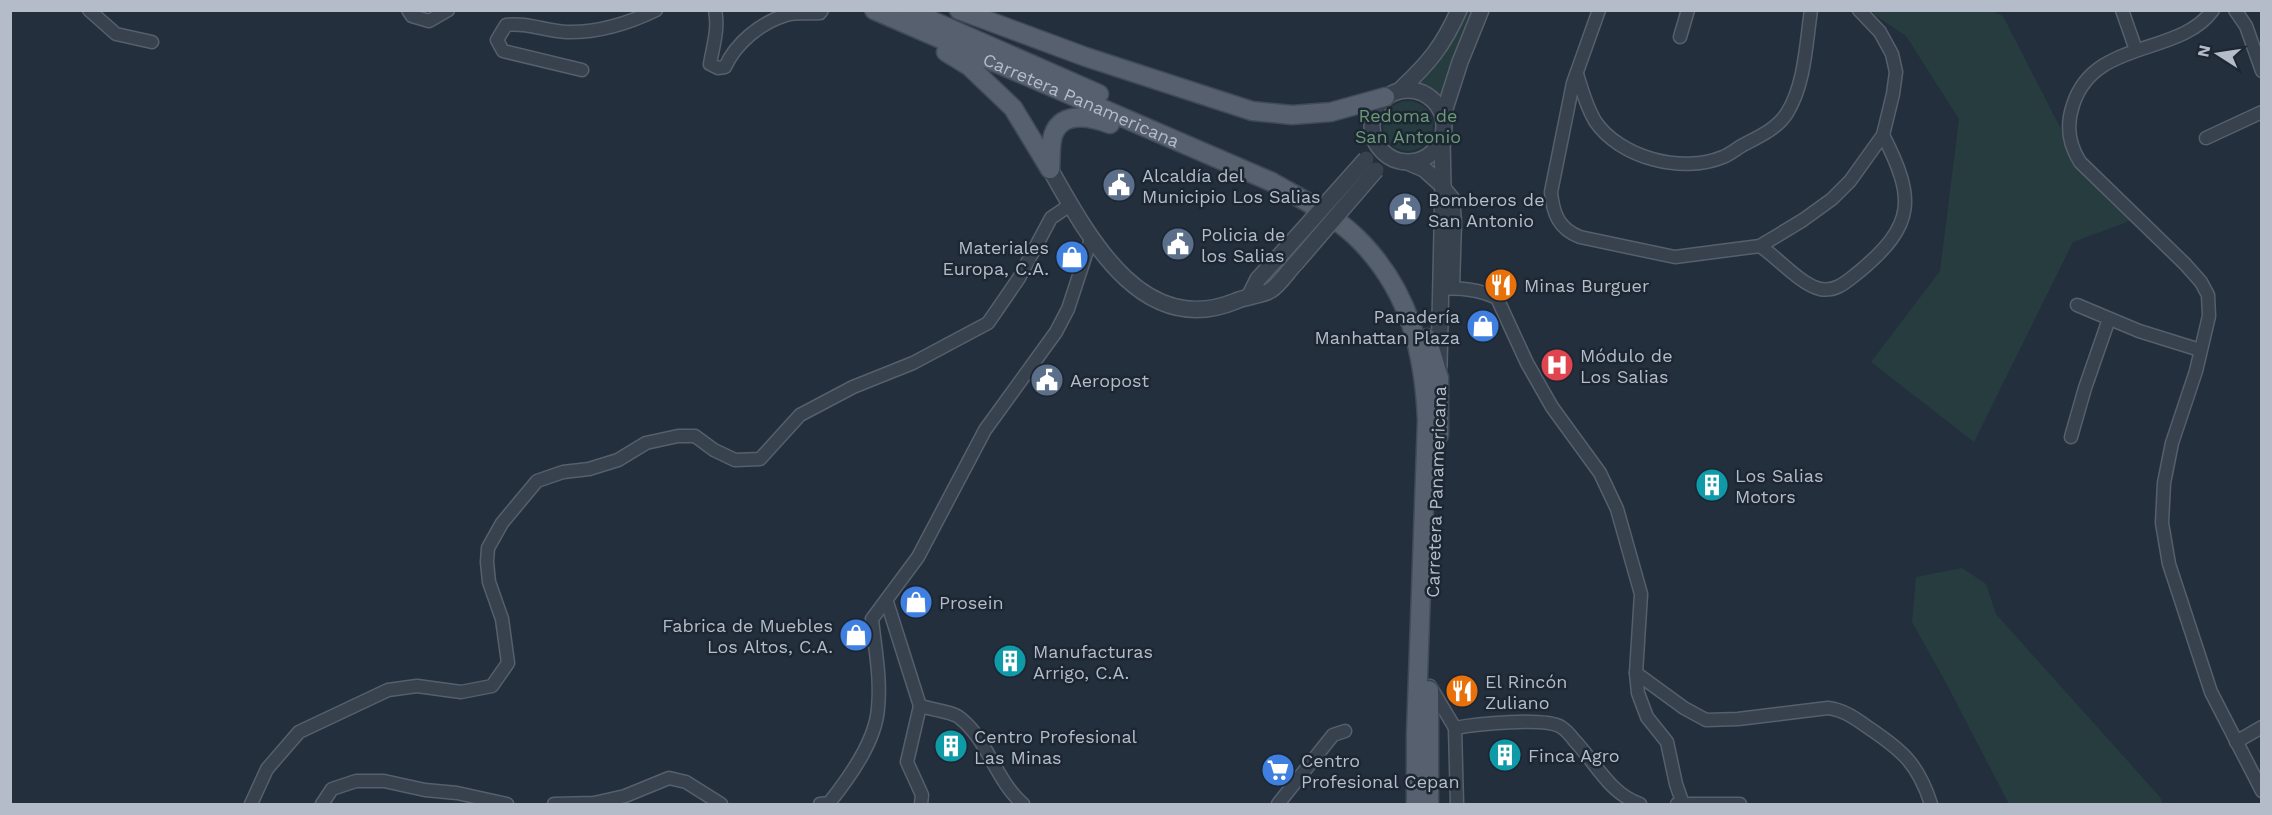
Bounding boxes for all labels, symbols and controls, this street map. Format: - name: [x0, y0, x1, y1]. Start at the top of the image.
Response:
- north arrow: [2188, 24, 2248, 84]
- text: N: [2193, 43, 2214, 59]
- street label: Carretera Panamericana: [980, 48, 1183, 151]
- park label: Redoma de San Antonio: [1355, 105, 1461, 147]
- place label: Alcaldía del Municipio Los Salias: [1142, 165, 1321, 207]
- public building icon: Alcaldía del Municipio Los Salias: [1101, 167, 1137, 203]
- place label: Bomberos de San Antonio: [1428, 189, 1545, 231]
- public building icon: Bomberos de San Antonio: [1387, 191, 1423, 227]
- place label: Policia de los Salias: [1201, 224, 1285, 266]
- public building icon: Policia de los Salias: [1160, 226, 1196, 262]
- place label: Materiales Europa, C.A.: [942, 237, 1049, 279]
- shop icon: Materiales Europa, C.A.: [1054, 239, 1090, 275]
- restaurant icon: Minas Burguer: [1483, 267, 1519, 303]
- place label: Minas Burguer: [1524, 275, 1649, 296]
- place label: Panadería Manhattan Plaza: [1315, 306, 1460, 348]
- shop icon: Panadería Manhattan Plaza: [1465, 308, 1501, 344]
- place label: Módulo de Los Salias: [1580, 345, 1673, 387]
- hospital icon: Módulo de Los Salias: [1539, 347, 1575, 383]
- public building icon: Aeropost: [1029, 362, 1065, 398]
- place label: Aeropost: [1070, 370, 1150, 391]
- street label: Carretera Panamericana: [1422, 386, 1450, 598]
- place label: Los Salias Motors: [1735, 465, 1823, 507]
- building icon: Los Salias Motors: [1694, 467, 1730, 503]
- shop icon: Prosein: [898, 584, 934, 620]
- place label: Prosein: [939, 592, 1004, 613]
- place label: Fabrica de Muebles Los Altos, C.A.: [662, 615, 833, 657]
- shop icon: Fabrica de Muebles Los Altos, C.A.: [838, 617, 874, 653]
- place label: Manufacturas Arrigo, C.A.: [1033, 641, 1153, 683]
- building icon: Manufacturas Arrigo, C.A.: [992, 643, 1028, 679]
- place label: El Rincón Zuliano: [1485, 671, 1567, 713]
- restaurant icon: El Rincón Zuliano: [1444, 673, 1480, 709]
- place label: Centro Profesional Las Minas: [974, 726, 1138, 768]
- building icon: Centro Profesional Las Minas: [933, 728, 969, 764]
- building icon: Finca Agro: [1487, 737, 1523, 773]
- place label: Finca Agro: [1528, 745, 1620, 766]
- place label: Centro Profesional Cepan: [1301, 750, 1460, 792]
- supermarket icon: Centro Profesional Cepan: [1260, 752, 1296, 788]

